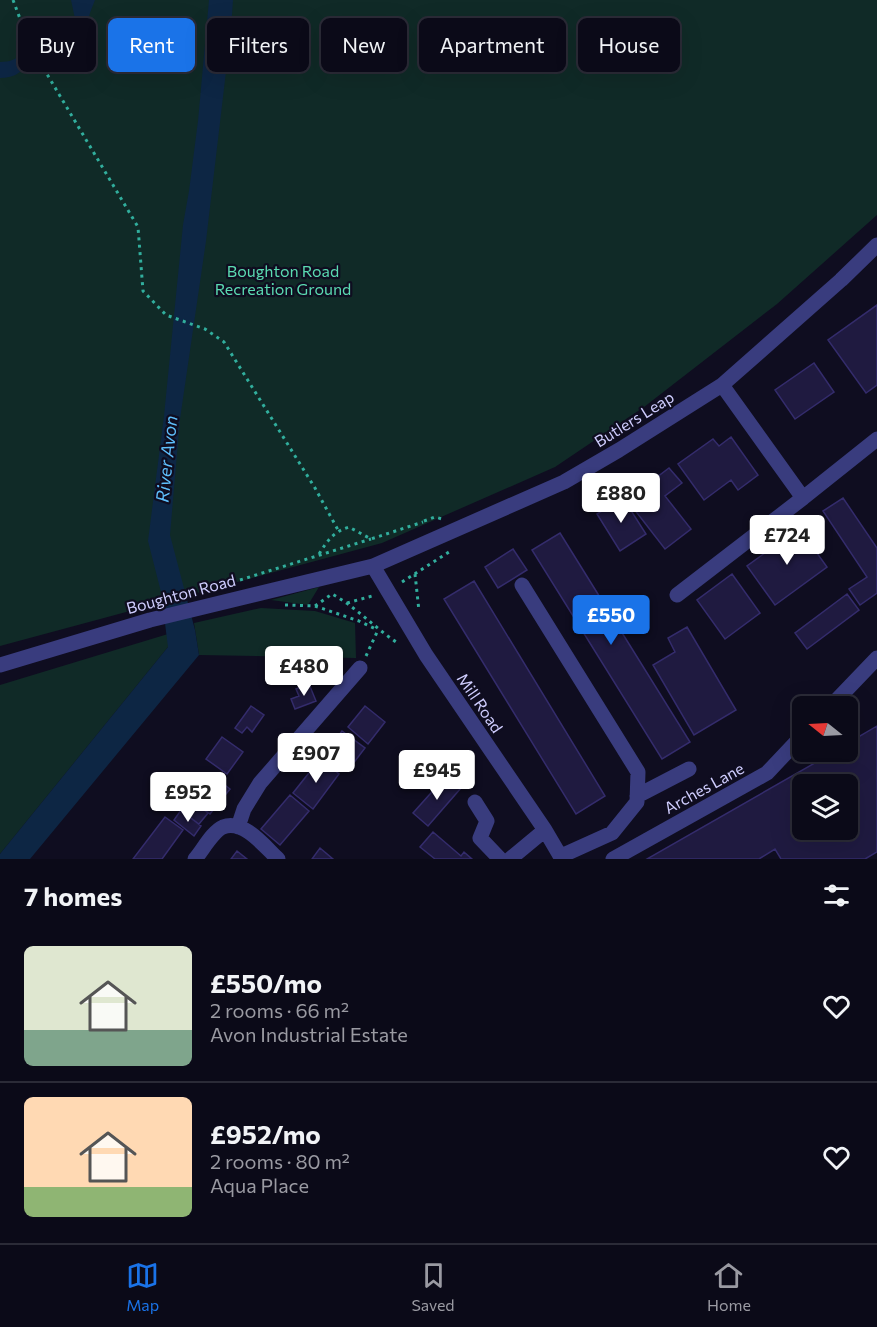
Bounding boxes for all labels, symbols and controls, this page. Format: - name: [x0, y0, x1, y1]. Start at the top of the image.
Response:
- chip: Buy: [18, 18, 96, 72]
- chip: Rent: [108, 18, 195, 72]
- chip: Filters: [207, 18, 309, 72]
- chip: New: [321, 18, 407, 72]
- chip: Apartment: [419, 18, 566, 72]
- chip: House: [578, 18, 680, 72]
- park label: Boughton Road Recreation Ground: [215, 261, 351, 298]
- street label: Butlers Leap: [590, 387, 677, 451]
- water label: River Avon: [150, 414, 182, 504]
- pin: £880: [585, 473, 657, 524]
- text: £880: [596, 480, 646, 504]
- pin: £724: [751, 515, 823, 566]
- text: £724: [764, 522, 810, 546]
- street label: Boughton Road: [124, 570, 238, 617]
- pin: £550: [575, 595, 647, 646]
- text: £550: [587, 602, 635, 626]
- pin: £480: [268, 646, 340, 697]
- text: £480: [279, 653, 329, 677]
- street label: Mill Road: [454, 669, 507, 736]
- north arrow: [792, 696, 858, 762]
- map controls: [792, 696, 858, 840]
- pin: £907: [280, 733, 352, 784]
- text: £907: [292, 740, 340, 764]
- pin: £945: [401, 750, 473, 801]
- text: £945: [413, 757, 461, 781]
- street label: Arches Lane: [661, 758, 747, 817]
- pin: £952: [152, 772, 224, 823]
- button: layers: [792, 774, 858, 840]
- text: £952: [164, 779, 212, 803]
- icon: filters: [820, 879, 853, 912]
- text: 7 homes: [24, 880, 122, 911]
- text: £550/mo: [210, 967, 322, 998]
- icon: home: [72, 970, 144, 1042]
- icon: heart: [820, 990, 853, 1023]
- text: 2 rooms · 66 m²: [210, 998, 349, 1022]
- text: Avon Industrial Estate: [210, 1022, 408, 1046]
- text: £952/mo: [210, 1118, 321, 1149]
- icon: home: [72, 1121, 144, 1193]
- icon: heart: [820, 1141, 853, 1174]
- text: 2 rooms · 80 m²: [210, 1149, 350, 1173]
- text: Aqua Place: [210, 1173, 309, 1197]
- tab: Map: [126, 1259, 159, 1314]
- tab: Saved: [411, 1259, 455, 1314]
- tab: Home: [707, 1259, 751, 1314]

